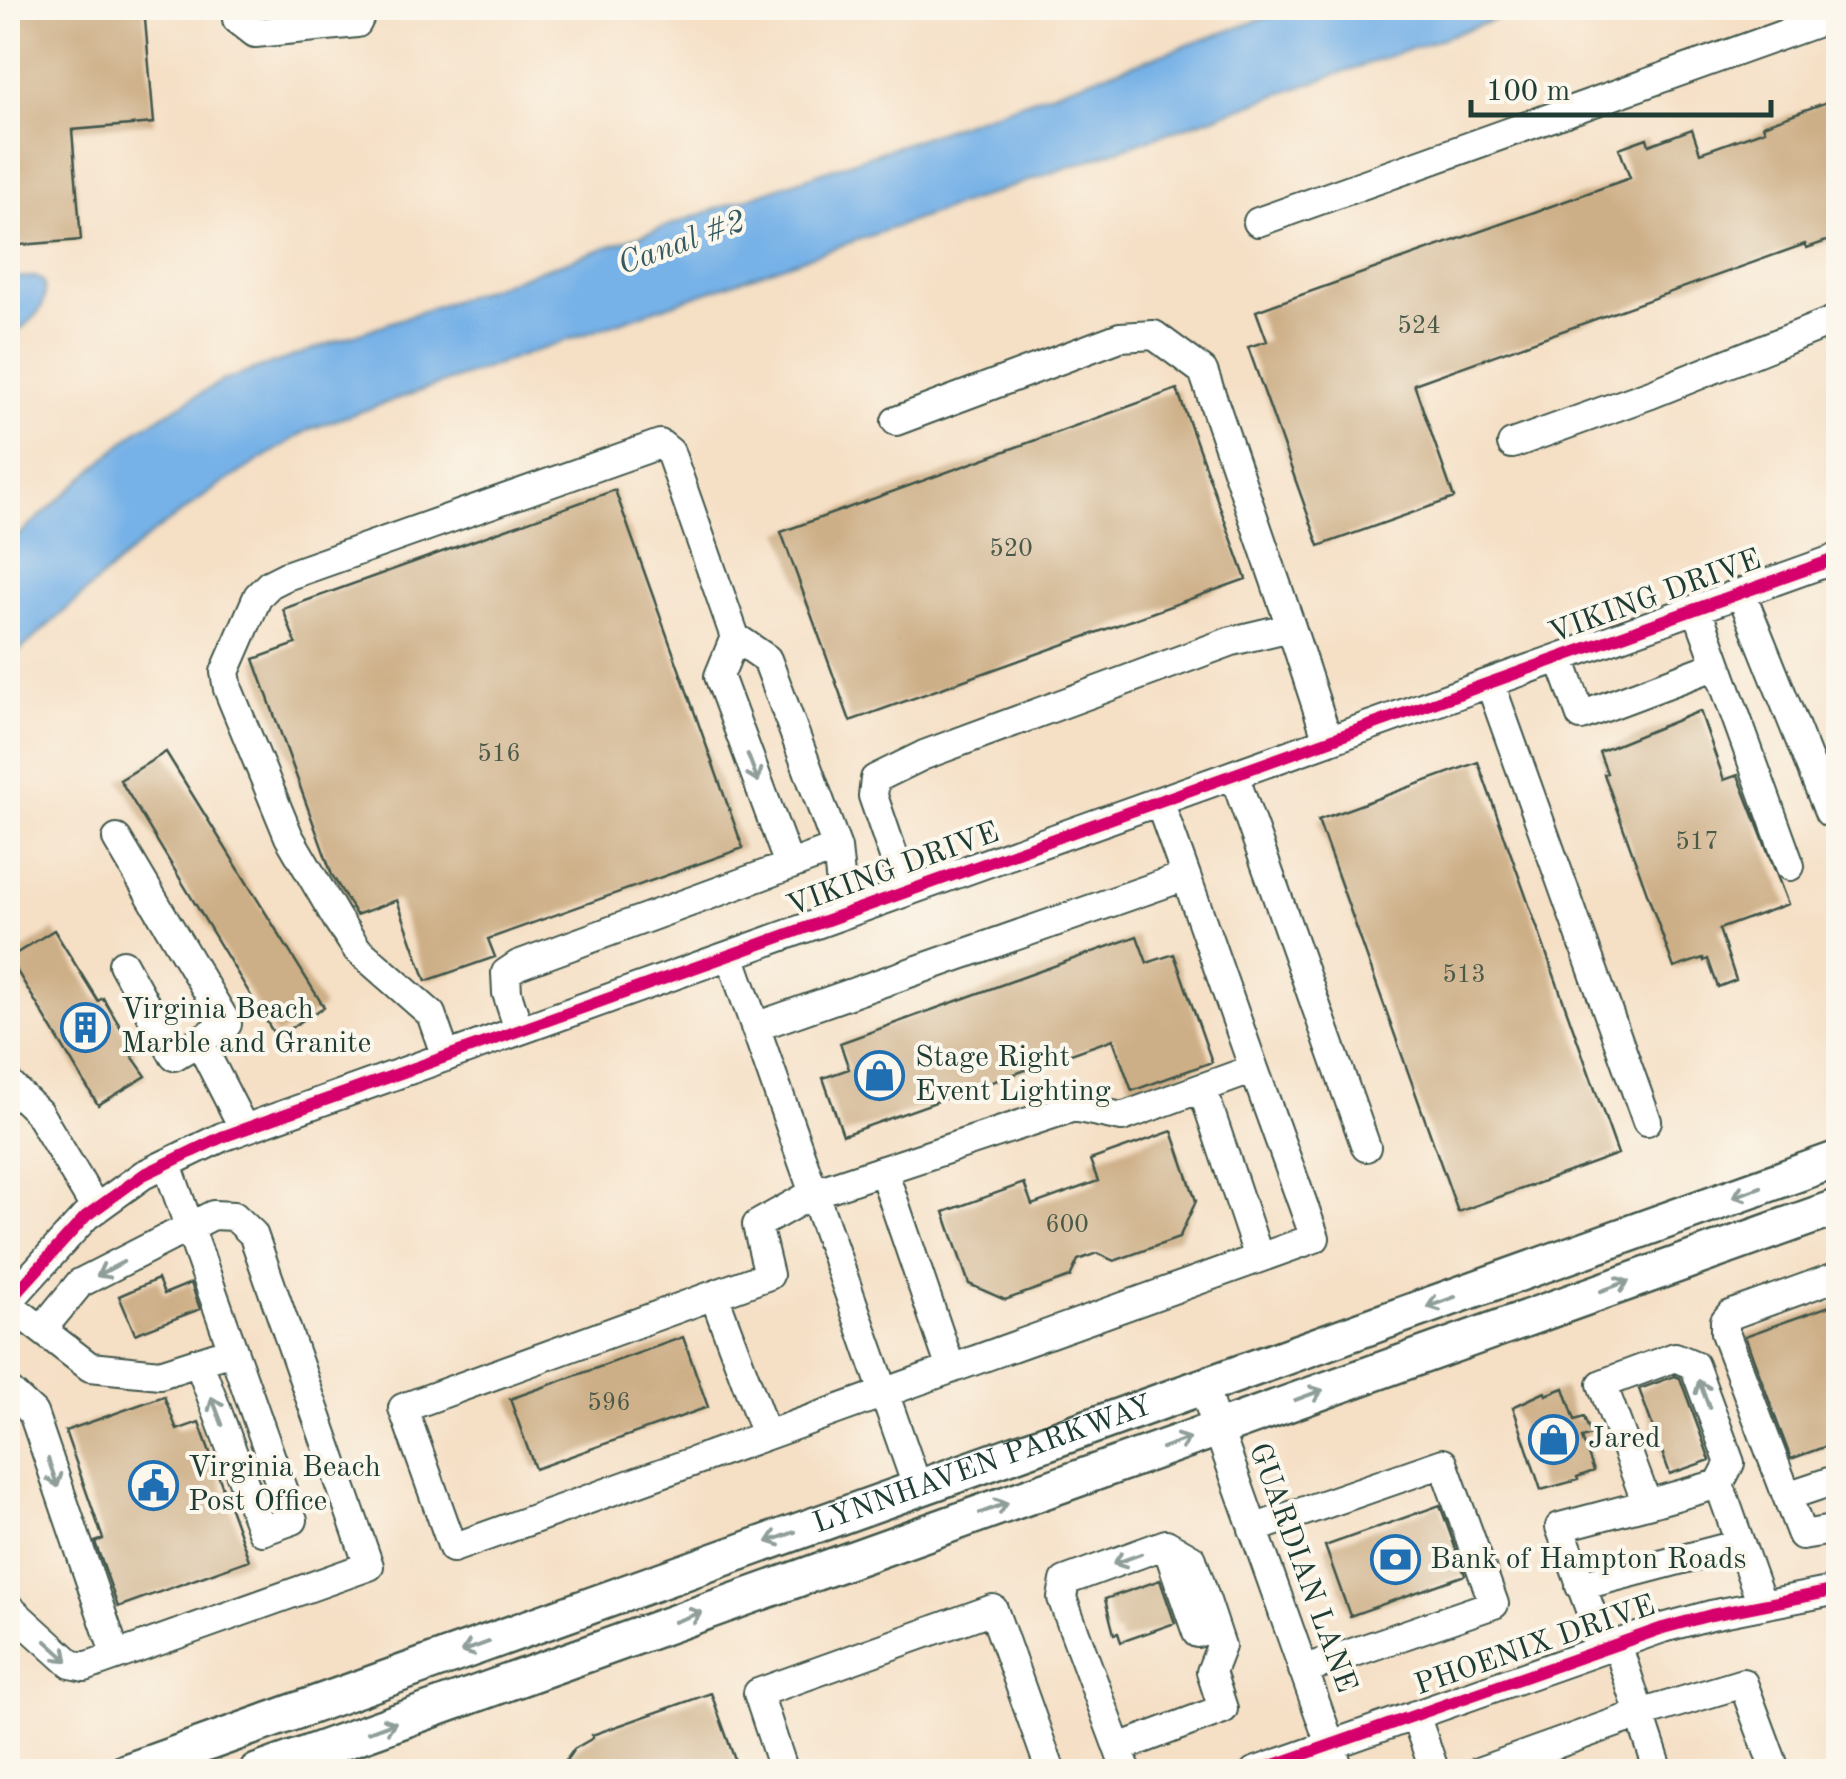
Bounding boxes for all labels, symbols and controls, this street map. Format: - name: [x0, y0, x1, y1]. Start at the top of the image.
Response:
- scale bar: [1471, 55, 1771, 117]
- text: 100 m: [1486, 77, 1570, 107]
- water label: Canal #2: [614, 206, 750, 282]
- house number: 524: [1397, 314, 1441, 339]
- house number: 520: [989, 537, 1033, 562]
- street label: VIKING DRIVE: [1545, 545, 1765, 649]
- house number: 516: [477, 742, 521, 767]
- one-way arrow: [745, 751, 763, 782]
- street label: VIKING DRIVE: [783, 818, 1003, 922]
- house number: 517: [1675, 830, 1719, 855]
- house number: 513: [1442, 963, 1486, 988]
- place label: Virginia Beach Marble and Granite: [121, 995, 371, 1059]
- building icon: Virginia Beach Marble and Granite: [60, 1001, 112, 1053]
- place label: Stage Right Event Lighting: [915, 1043, 1111, 1107]
- shop icon: Stage Right Event Lighting: [854, 1049, 906, 1101]
- one-way arrow: [1732, 1184, 1763, 1202]
- house number: 600: [1045, 1213, 1089, 1238]
- one-way arrow: [95, 1260, 125, 1279]
- one-way arrow: [1599, 1276, 1631, 1294]
- one-way arrow: [1425, 1294, 1457, 1312]
- one-way arrow: [1694, 1379, 1712, 1410]
- one-way arrow: [1292, 1385, 1324, 1403]
- house number: 596: [587, 1391, 631, 1416]
- street label: LYNNHAVEN PARKWAY: [809, 1391, 1156, 1540]
- one-way arrow: [207, 1397, 225, 1428]
- shop icon: Jared: [1527, 1413, 1579, 1465]
- place label: Jared: [1588, 1424, 1661, 1454]
- one-way arrow: [1160, 1433, 1191, 1451]
- street label: GUARDIAN LANE: [1243, 1439, 1361, 1697]
- place label: Virginia Beach Post Office: [188, 1453, 381, 1517]
- one-way arrow: [46, 1457, 64, 1489]
- public building icon: Virginia Beach Post Office: [127, 1459, 179, 1511]
- one-way arrow: [977, 1498, 1008, 1516]
- one-way arrow: [766, 1530, 798, 1548]
- bank icon: Bank of Hampton Roads: [1369, 1534, 1421, 1586]
- place label: Bank of Hampton Roads: [1430, 1545, 1747, 1575]
- one-way arrow: [1112, 1551, 1143, 1569]
- street label: PHOENIX DRIVE: [1411, 1591, 1659, 1701]
- one-way arrow: [671, 1607, 703, 1625]
- one-way arrow: [461, 1639, 492, 1657]
- one-way arrow: [44, 1640, 69, 1663]
- one-way arrow: [365, 1717, 396, 1735]

